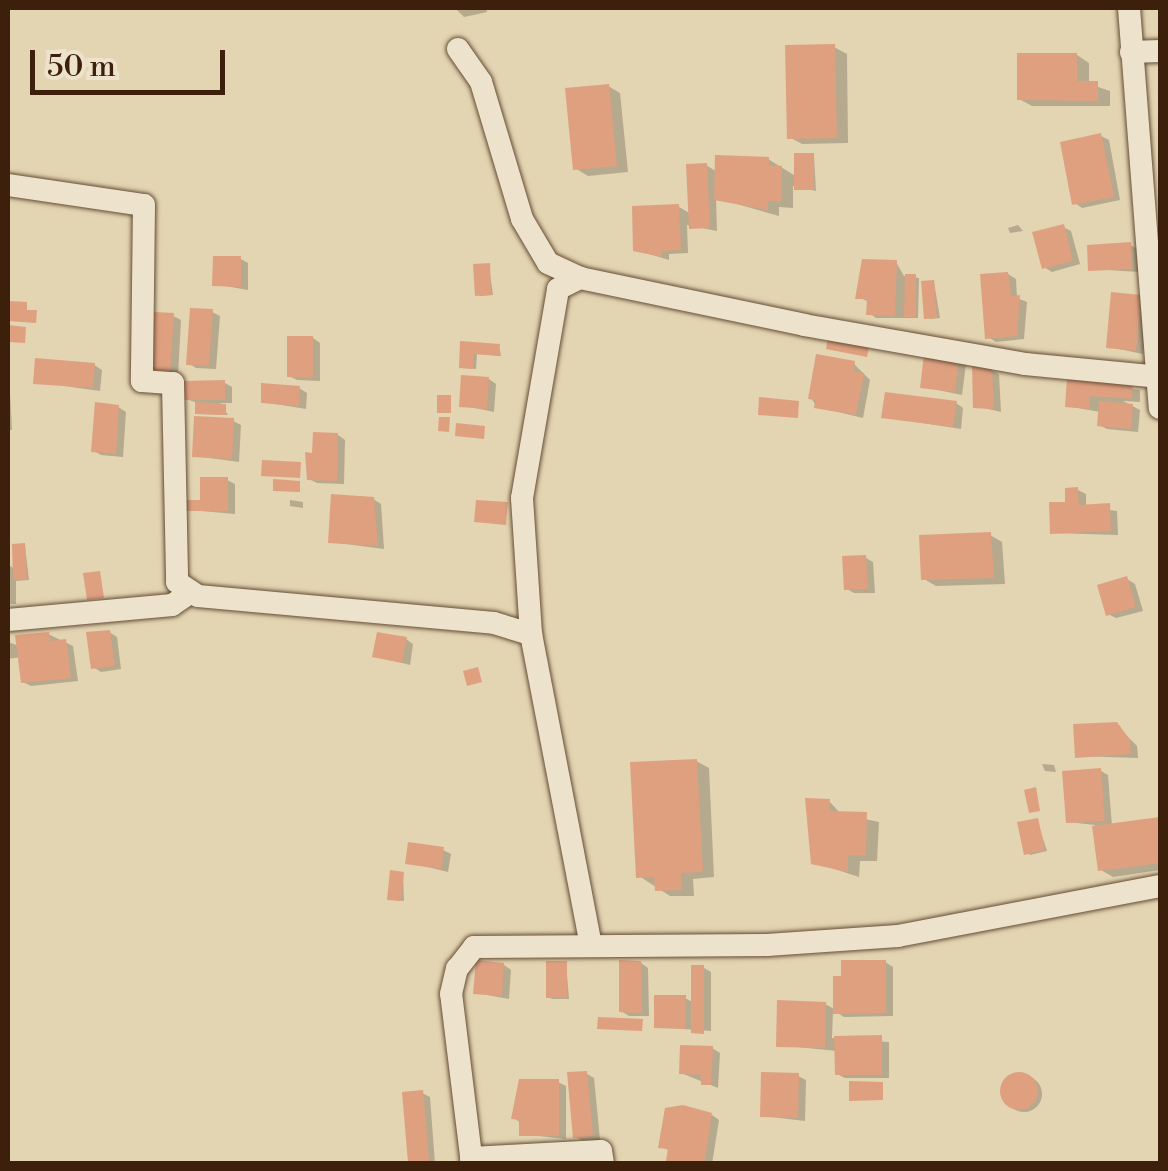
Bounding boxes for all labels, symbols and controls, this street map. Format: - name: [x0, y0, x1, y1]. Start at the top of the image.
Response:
- scale bar: [35, 30, 230, 92]
- text: 50 m: [47, 48, 116, 86]

